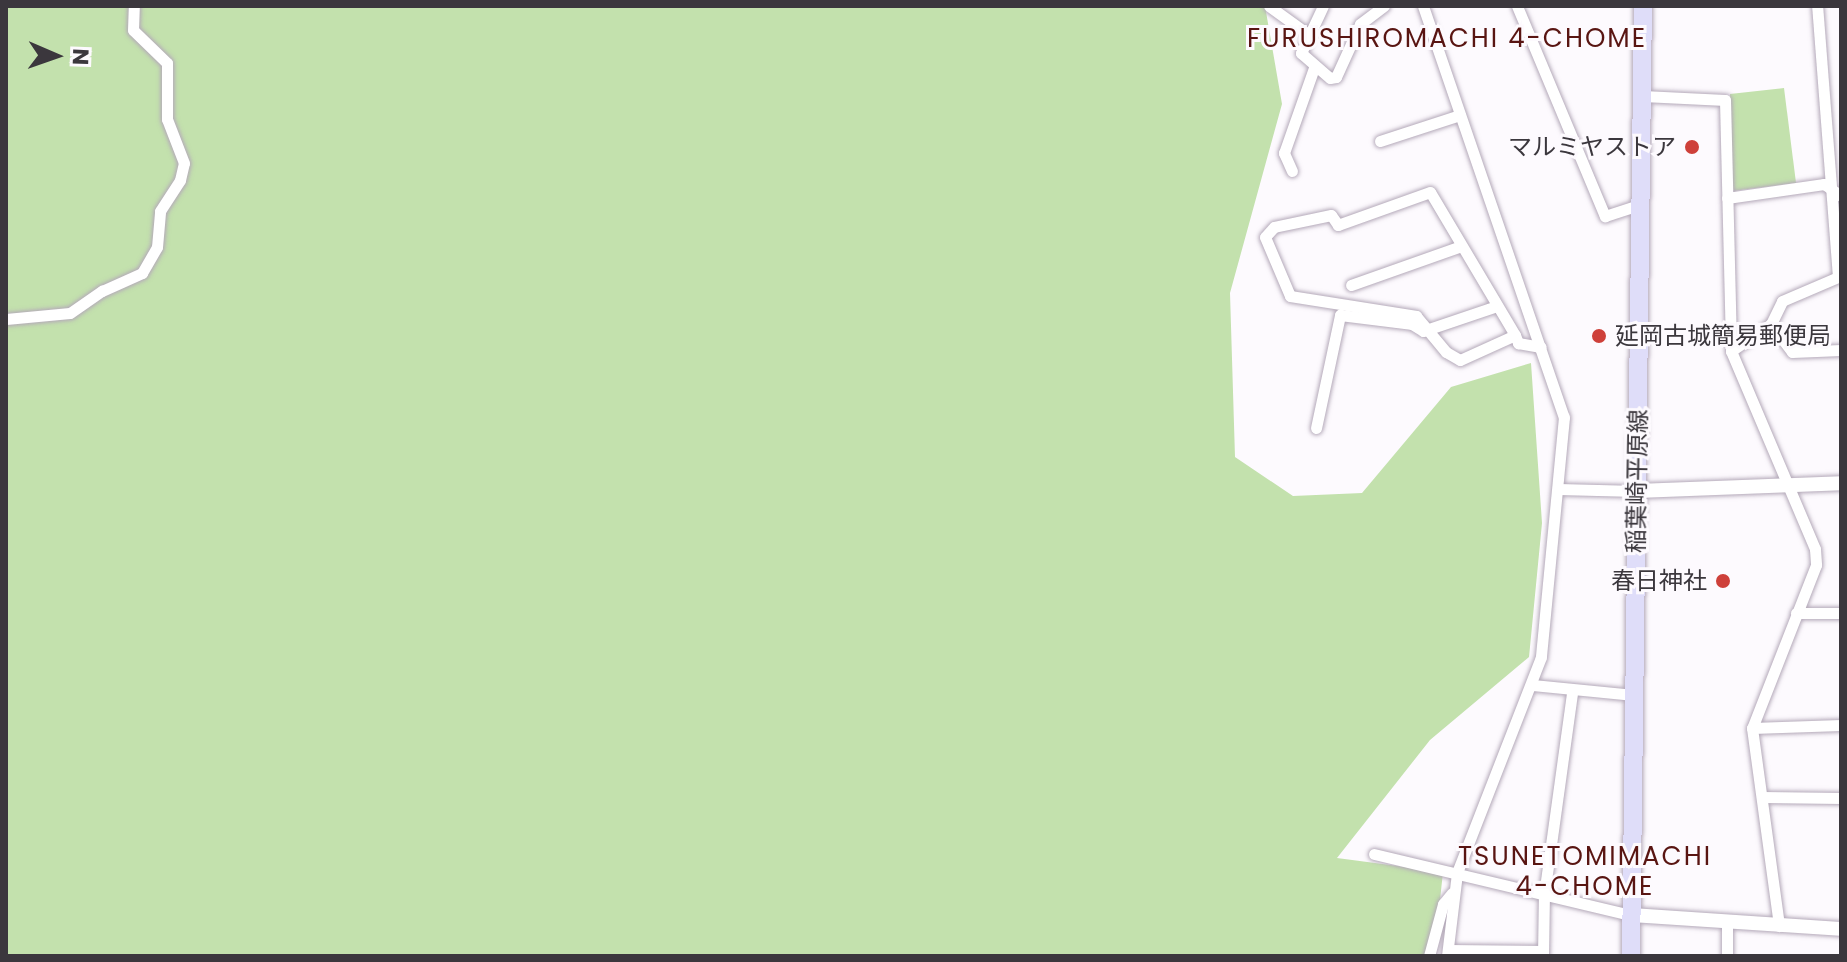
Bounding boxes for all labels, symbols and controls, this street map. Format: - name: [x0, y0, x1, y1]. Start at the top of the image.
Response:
- north arrow: [16, 16, 96, 96]
- district label: FURUSHIROMACHI 4-CHOME: [1247, 23, 1647, 55]
- text: N: [65, 48, 96, 66]
- place label: マルミヤストア: [1508, 133, 1676, 161]
- marker: マルミヤストア: [1683, 138, 1701, 156]
- place label: 延岡古城簡易郵便局: [1615, 322, 1831, 350]
- marker: 延岡古城簡易郵便局: [1590, 327, 1608, 345]
- street label: 稲葉崎平原線: [1621, 409, 1653, 553]
- place label: 春日神社: [1611, 567, 1707, 595]
- marker: 春日神社: [1714, 572, 1732, 590]
- district label: TSUNETOMIMACHI 4-CHOME: [1458, 841, 1712, 902]

